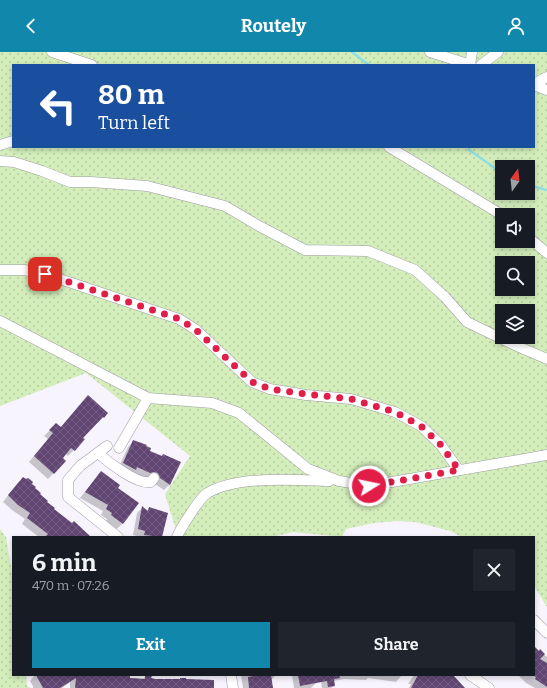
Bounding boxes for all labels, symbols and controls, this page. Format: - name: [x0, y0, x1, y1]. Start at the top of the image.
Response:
- icon: back: [20, 15, 42, 37]
- text: Routely: [241, 15, 306, 37]
- icon: person: [505, 15, 527, 37]
- text: 80 m: [98, 78, 164, 111]
- icon: left: [32, 80, 84, 132]
- text: Turn left: [98, 112, 170, 134]
- north arrow: [495, 160, 535, 200]
- map controls: [495, 160, 535, 344]
- button: sound: [495, 208, 535, 248]
- button: search: [495, 256, 535, 296]
- pin: [28, 257, 62, 291]
- icon: arrive: [34, 263, 56, 285]
- button: layers: [495, 304, 535, 344]
- position arrow: [348, 465, 390, 507]
- text: 6 min: [32, 549, 97, 577]
- button: close: [473, 549, 515, 591]
- text: 470 m · 07:26: [32, 578, 109, 593]
- button: Exit: [32, 622, 270, 668]
- button: Share: [278, 622, 515, 668]

